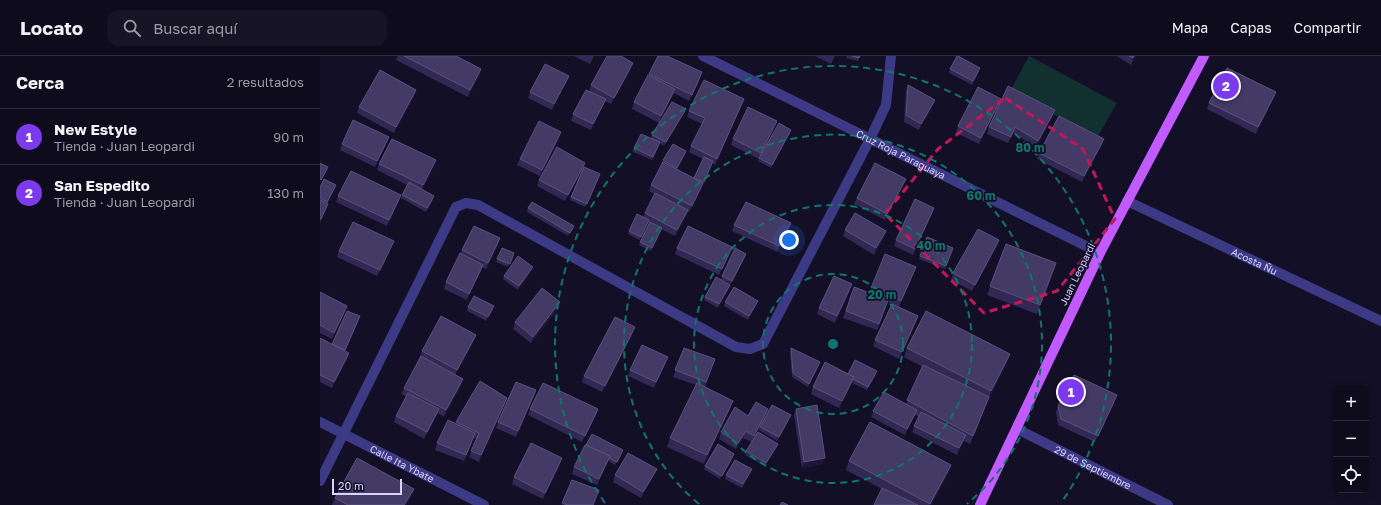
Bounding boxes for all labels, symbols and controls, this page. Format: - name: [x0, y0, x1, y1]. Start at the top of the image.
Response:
- search box: [107, 10, 387, 46]
- text: Locato: [20, 16, 83, 39]
- icon: search: [121, 17, 143, 39]
- text: Buscar aquí: [153, 19, 237, 37]
- text: Mapa: [1172, 19, 1208, 36]
- text: Capas: [1230, 19, 1272, 36]
- text: Compartir: [1294, 19, 1361, 36]
- pin: 2: [1213, 71, 1239, 101]
- text: Cerca: [16, 72, 64, 93]
- text: 2 resultados: [227, 74, 304, 90]
- text: New Estyle: [54, 120, 137, 138]
- street label: Cruz Roja Paraguaya: [854, 127, 948, 181]
- text: 1: [26, 129, 32, 145]
- text: 90 m: [273, 129, 304, 145]
- text: Tienda · Juan Leopardi: [54, 138, 195, 154]
- text: 80 m: [1016, 140, 1044, 155]
- text: San Espedito: [54, 176, 150, 194]
- text: 2: [25, 185, 33, 201]
- text: 130 m: [267, 185, 304, 201]
- text: 60 m: [967, 188, 995, 203]
- text: Tienda · Juan Leopardi: [54, 194, 195, 210]
- your location: [779, 230, 799, 250]
- text: 40 m: [917, 238, 945, 253]
- street label: Juan Leopardi: [1057, 241, 1097, 307]
- street label: Acosta Ñu: [1230, 245, 1279, 277]
- text: 20 m: [868, 287, 896, 302]
- centre of rings: [826, 337, 840, 351]
- pin: 1: [1058, 377, 1084, 407]
- map controls: [1333, 385, 1369, 493]
- button: +: [1333, 385, 1369, 421]
- button: −: [1333, 421, 1369, 457]
- street label: Calle Ita Ybate: [368, 442, 436, 485]
- street label: 29 de Septiembre: [1053, 443, 1133, 492]
- button: locate: [1333, 457, 1369, 493]
- scale bar: [332, 477, 402, 496]
- text: 20 m: [338, 479, 364, 492]

